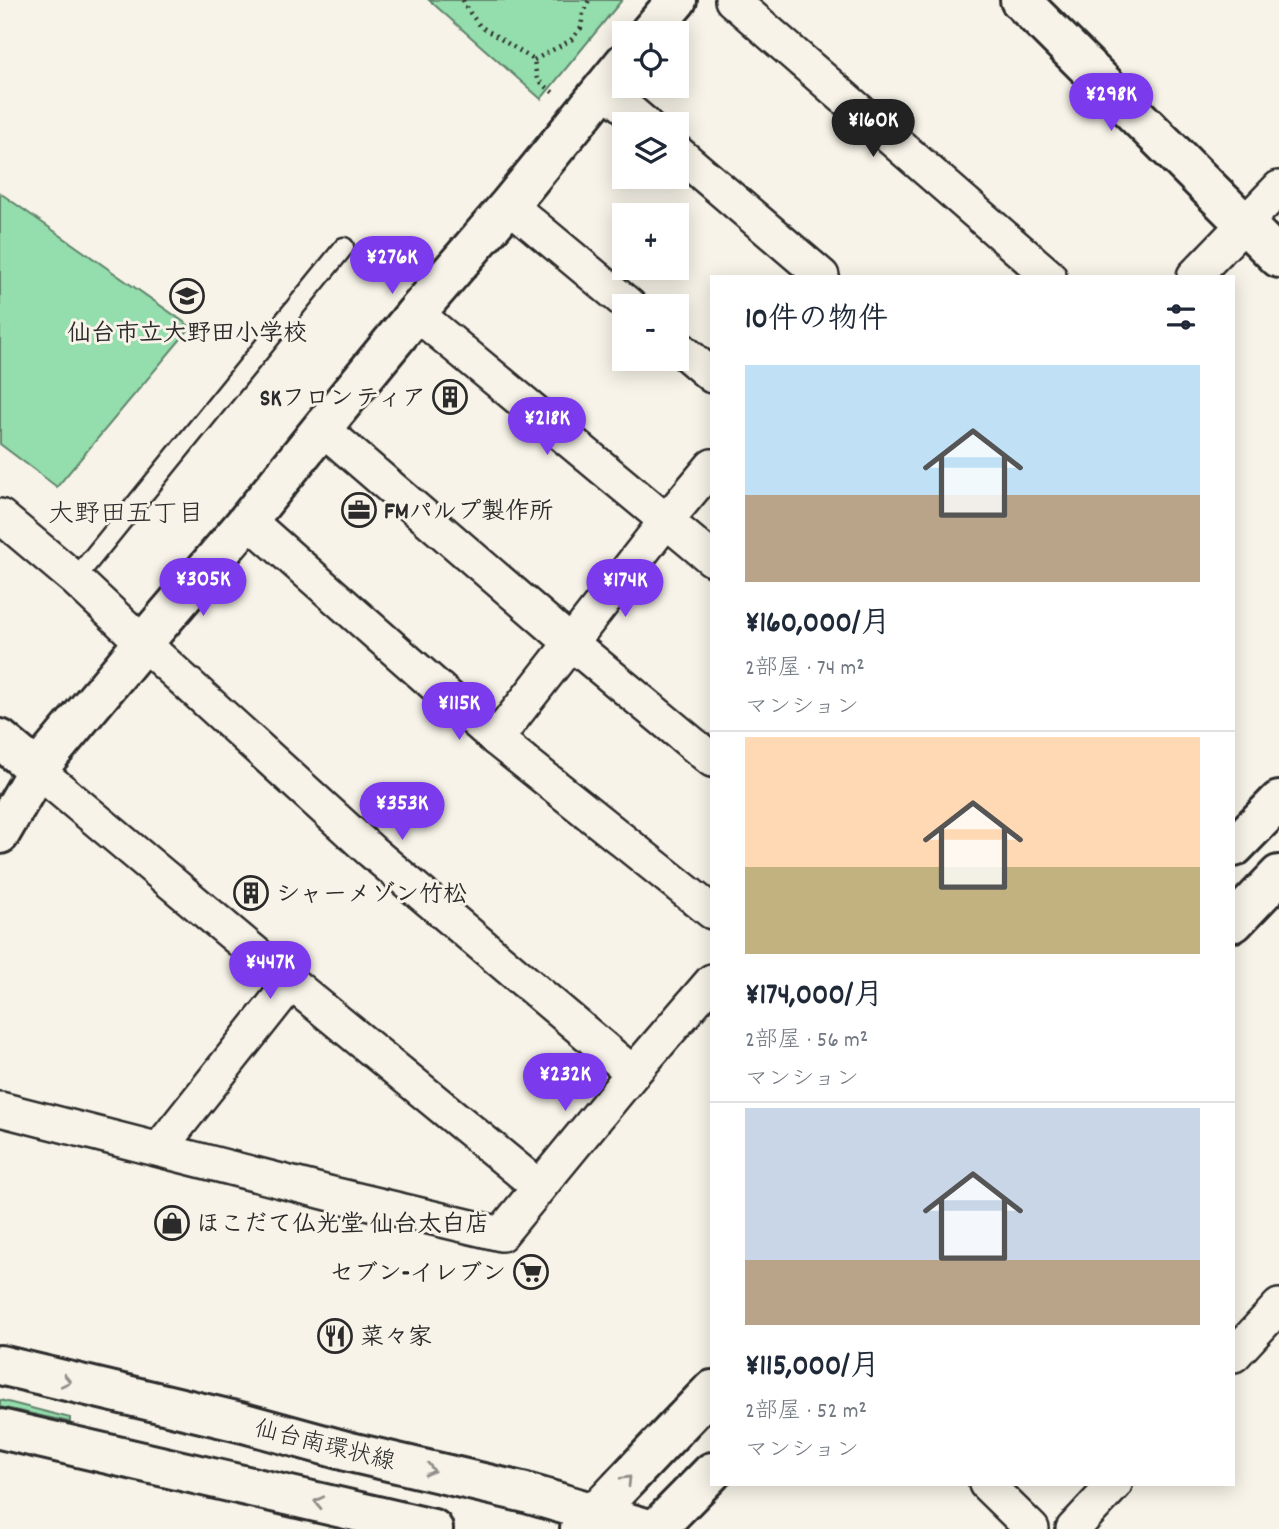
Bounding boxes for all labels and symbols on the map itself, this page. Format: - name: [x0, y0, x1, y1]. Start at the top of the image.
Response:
- pin: ¥298K: [1062, 74, 1160, 133]
- pin: ¥160K: [824, 100, 922, 159]
- pin: ¥276K: [343, 236, 441, 296]
- school or university icon: 仙台市立大野田小学校: [168, 277, 206, 315]
- place label: 仙台市立大野田小学校: [67, 318, 307, 352]
- building icon: SKフロンティア: [431, 378, 469, 416]
- place label: SKフロンティア: [260, 383, 426, 417]
- pin: ¥218K: [498, 398, 596, 457]
- office icon: FMパルプ製作所: [340, 491, 378, 529]
- place label: FMパルプ製作所: [384, 496, 553, 530]
- district label: 大野田五丁目: [48, 497, 204, 534]
- pin: ¥305K: [154, 558, 252, 618]
- pin: ¥174K: [576, 560, 674, 619]
- pin: ¥115K: [410, 682, 508, 742]
- pin: ¥353K: [353, 782, 451, 842]
- building icon: シャーメゾン竹松: [232, 874, 270, 912]
- place label: シャーメゾン竹松: [276, 879, 467, 913]
- pin: ¥447K: [221, 942, 319, 1001]
- pin: ¥232K: [516, 1054, 614, 1113]
- shop icon: ほこだて仏光堂 仙台太白店: [153, 1204, 191, 1242]
- place label: ほこだて仏光堂 仙台太白店: [196, 1209, 490, 1243]
- supermarket icon: セブン-イレブン: [512, 1253, 550, 1291]
- place label: セブン-イレブン: [330, 1258, 506, 1292]
- restaurant icon: 菜々家: [316, 1317, 354, 1355]
- place label: 菜々家: [360, 1322, 432, 1356]
- one-way arrow: [60, 1373, 72, 1387]
- street label: 仙台南環状線: [250, 1413, 398, 1481]
- one-way arrow: [424, 1462, 436, 1476]
- one-way arrow: [619, 1475, 632, 1488]
- one-way arrow: [313, 1496, 325, 1510]

